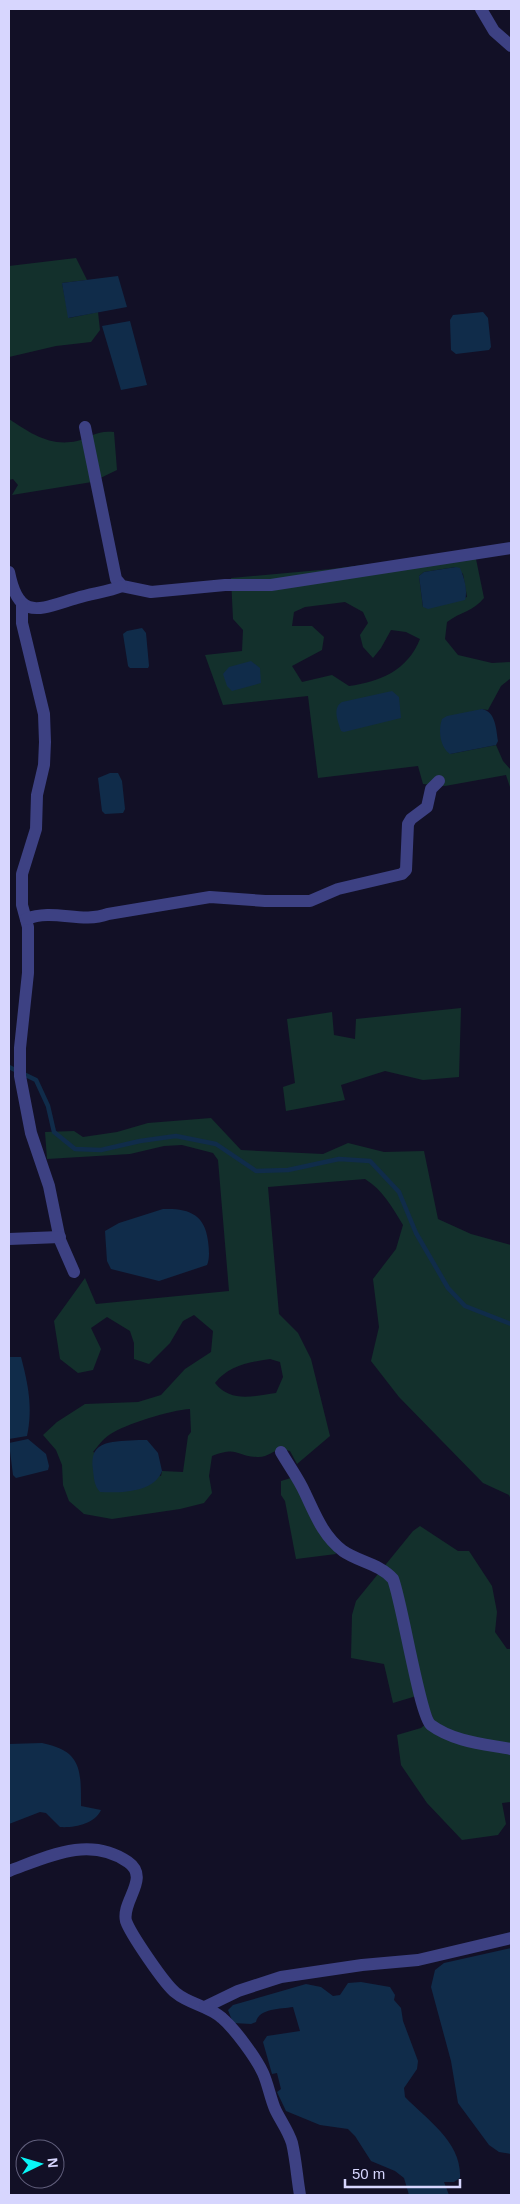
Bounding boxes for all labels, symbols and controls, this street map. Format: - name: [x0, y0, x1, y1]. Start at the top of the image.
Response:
- north arrow: [15, 2139, 65, 2189]
- scale bar: [345, 2156, 460, 2188]
- text: N: [45, 2157, 61, 2169]
- text: 50 m: [352, 2165, 385, 2182]

